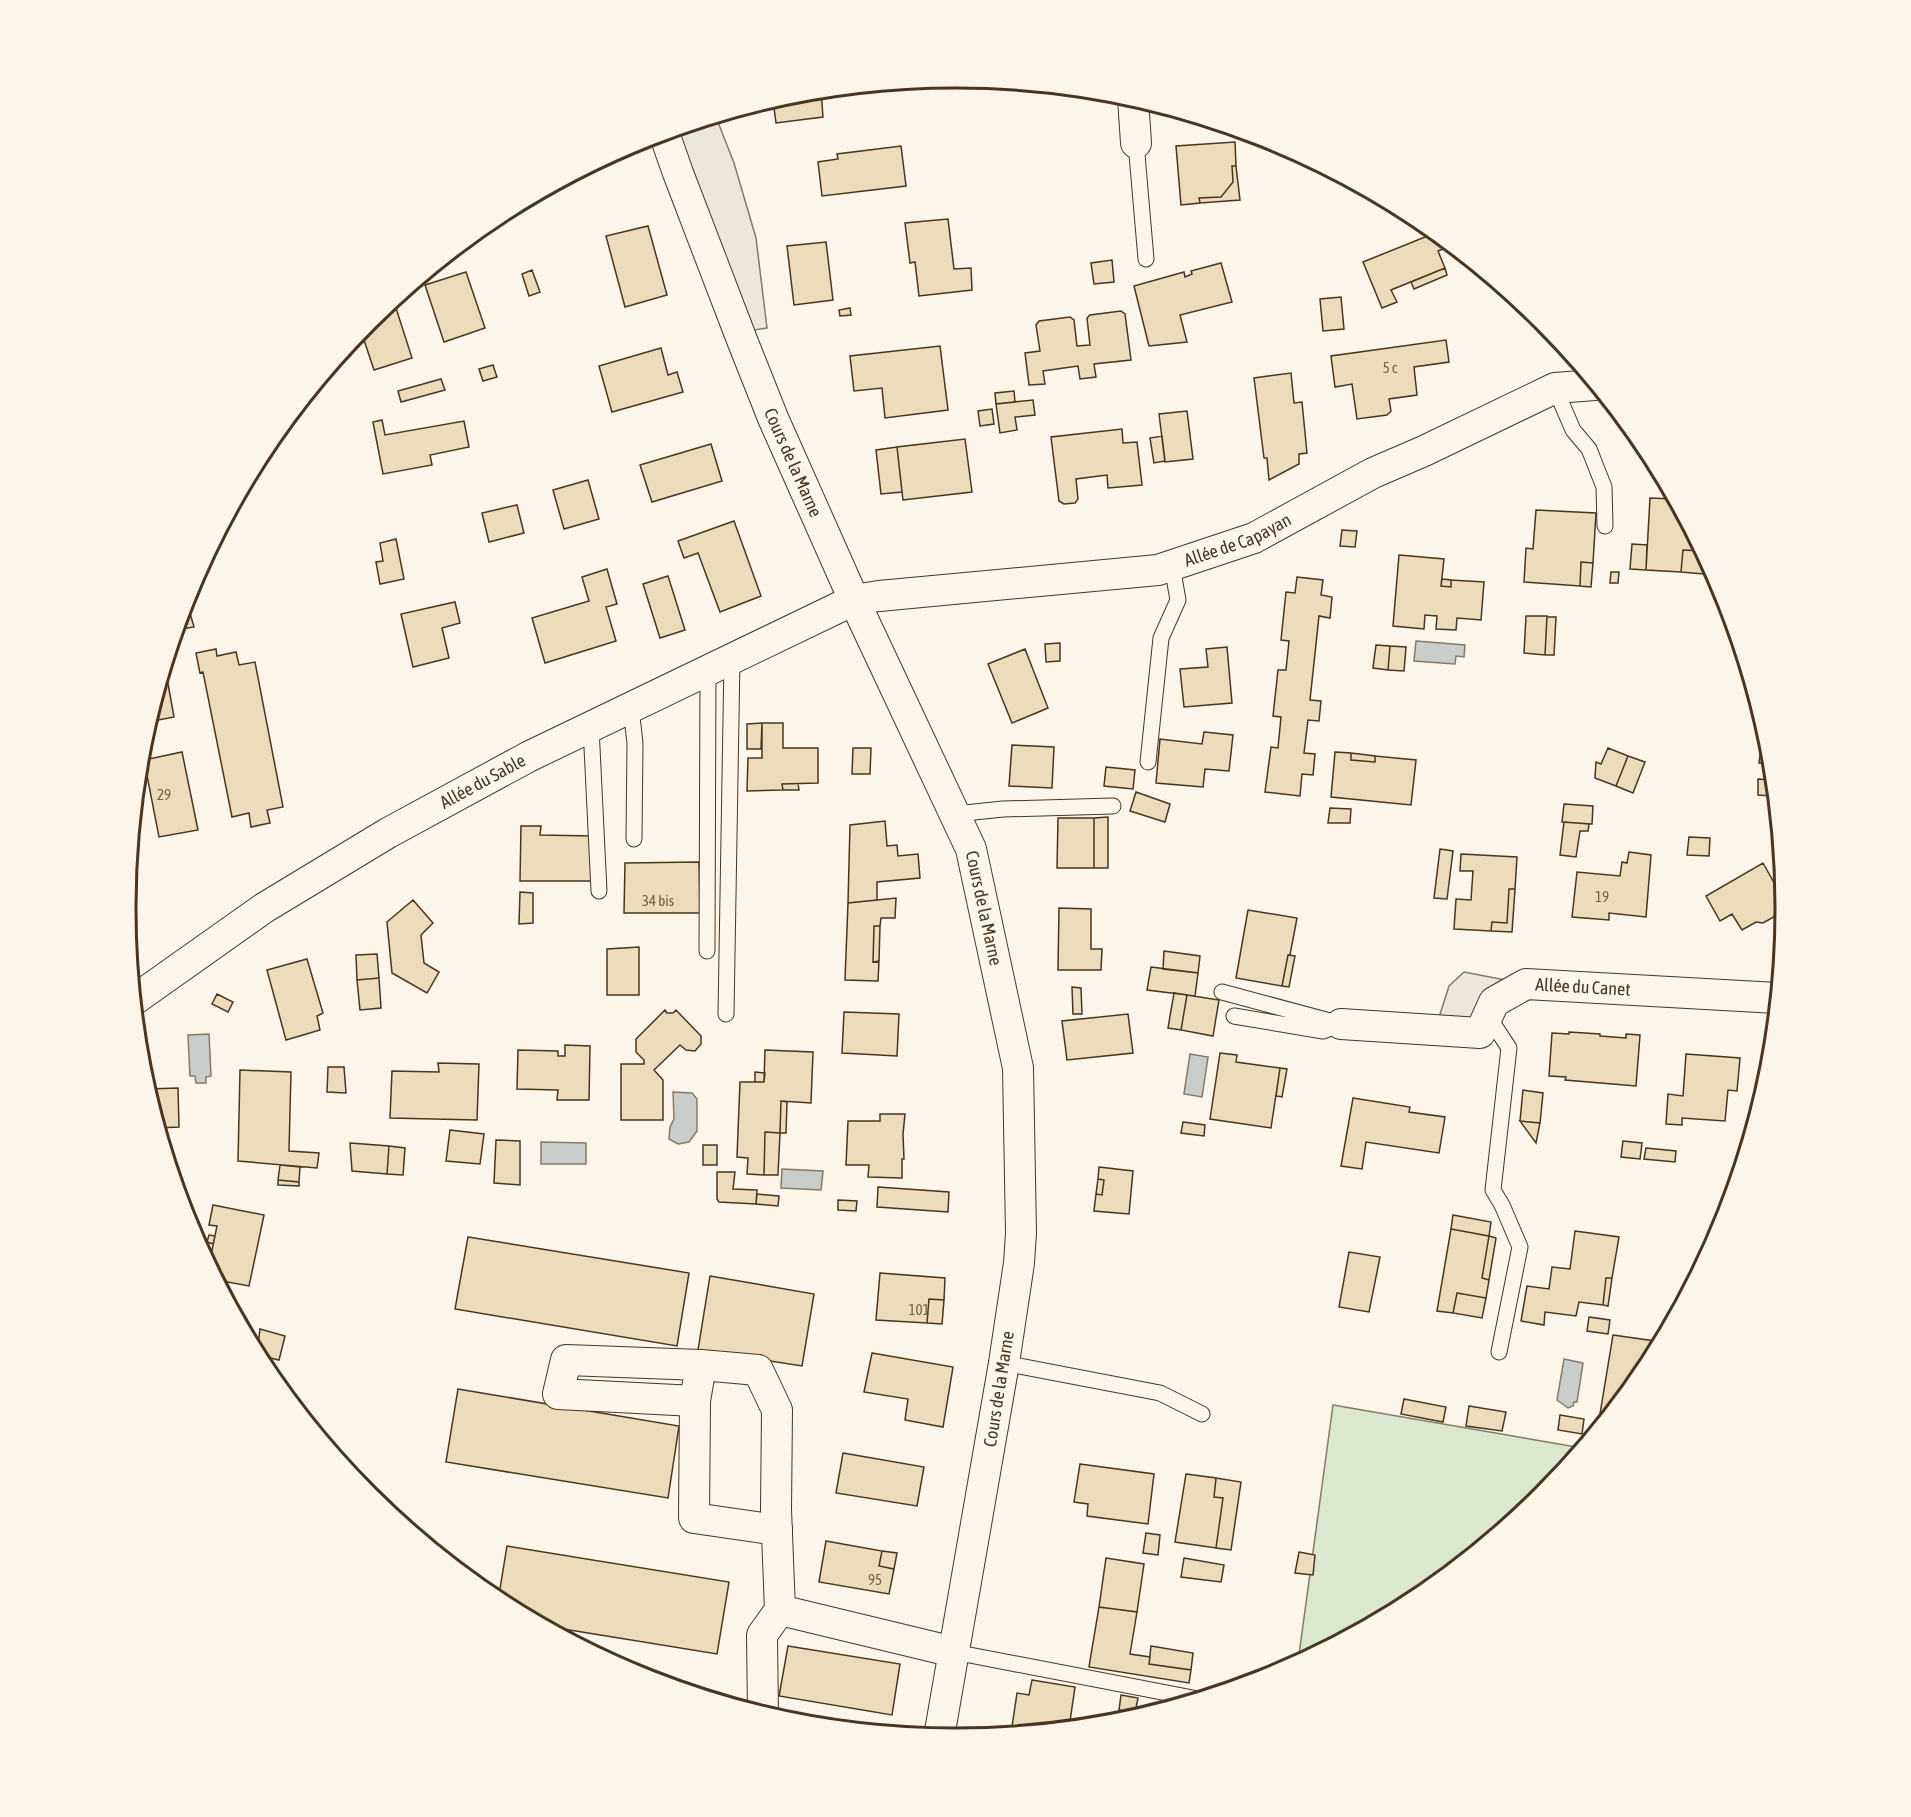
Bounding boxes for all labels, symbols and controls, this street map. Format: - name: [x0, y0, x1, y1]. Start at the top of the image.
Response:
- house number: 5 c: [1383, 359, 1398, 376]
- street label: Cours de la Marne: [760, 405, 827, 520]
- street label: Allée de Capayan: [1181, 509, 1295, 571]
- street label: Allée du Sable: [436, 749, 529, 813]
- house number: 29: [157, 786, 171, 803]
- street label: Cours de la Marne: [962, 849, 1007, 967]
- house number: 19: [1595, 888, 1609, 905]
- house number: 34 bis: [642, 892, 674, 909]
- street label: Allée du Canet: [1535, 974, 1631, 1000]
- house number: 101: [908, 1301, 930, 1318]
- street label: Cours de la Marne: [979, 1330, 1018, 1448]
- house number: 95: [868, 1571, 882, 1588]

